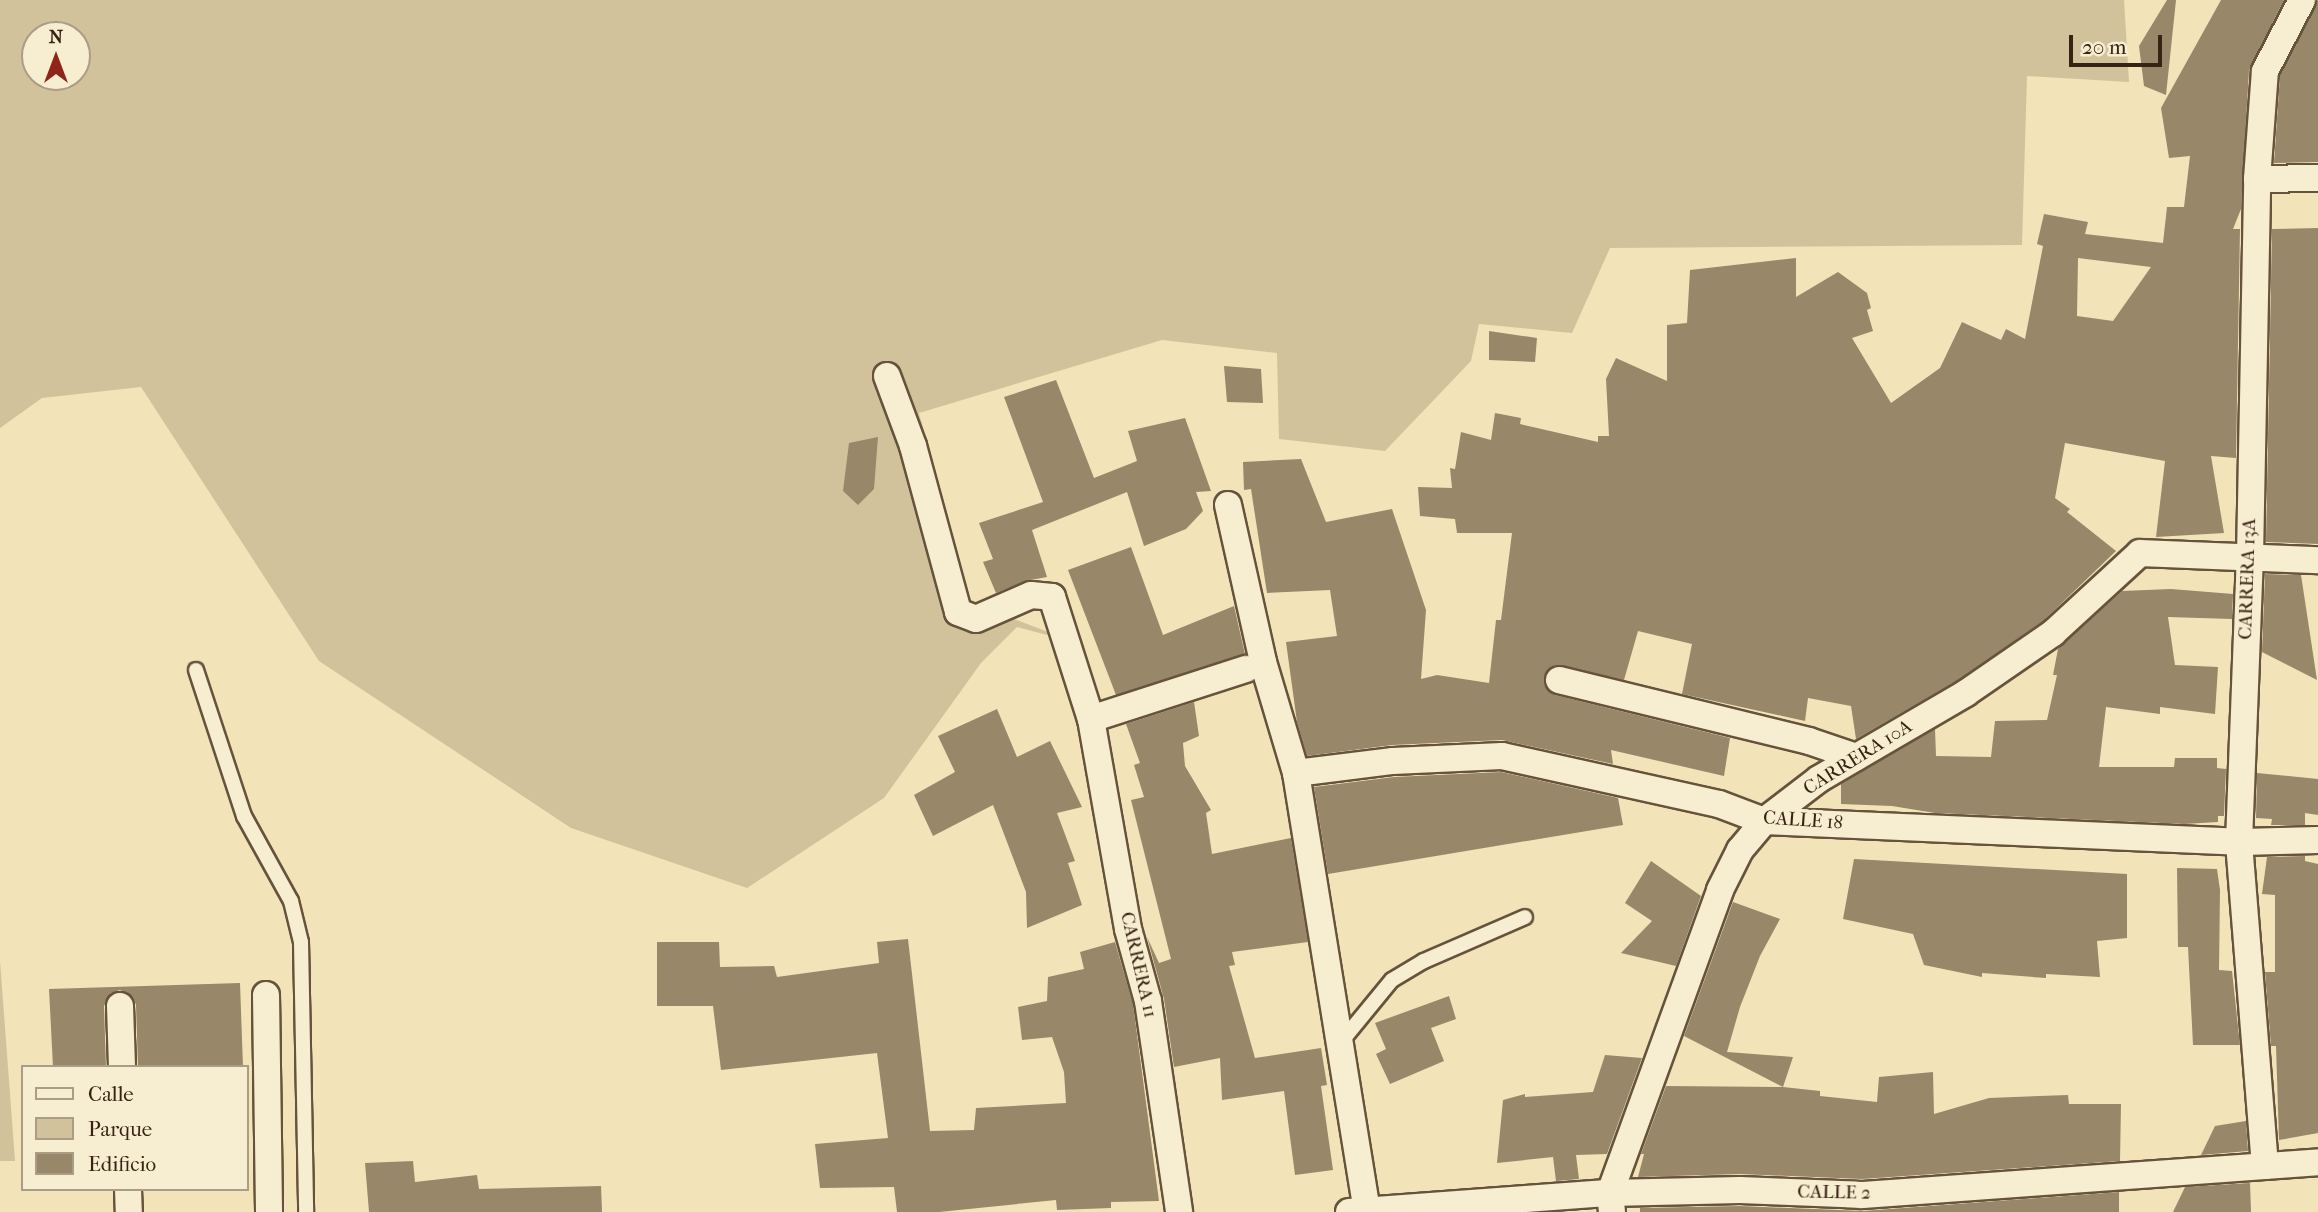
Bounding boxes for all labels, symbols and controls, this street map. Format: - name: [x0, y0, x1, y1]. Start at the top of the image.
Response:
- north arrow: [21, 21, 91, 91]
- scale bar: [2073, 21, 2166, 65]
- text: N: [49, 26, 63, 48]
- text: 20 m: [2082, 35, 2126, 59]
- street label: CARRERA 13A: [2234, 518, 2262, 640]
- street label: CARRERA 10A: [1799, 716, 1917, 800]
- street label: CALLE 18: [1762, 807, 1844, 835]
- street label: CARRERA 11: [1115, 910, 1161, 1020]
- legend: [21, 1065, 248, 1191]
- text: Calle: [88, 1082, 134, 1106]
- text: Parque: [88, 1117, 152, 1141]
- text: Edificio: [88, 1152, 156, 1176]
- street label: CALLE 2: [1797, 1181, 1871, 1205]

